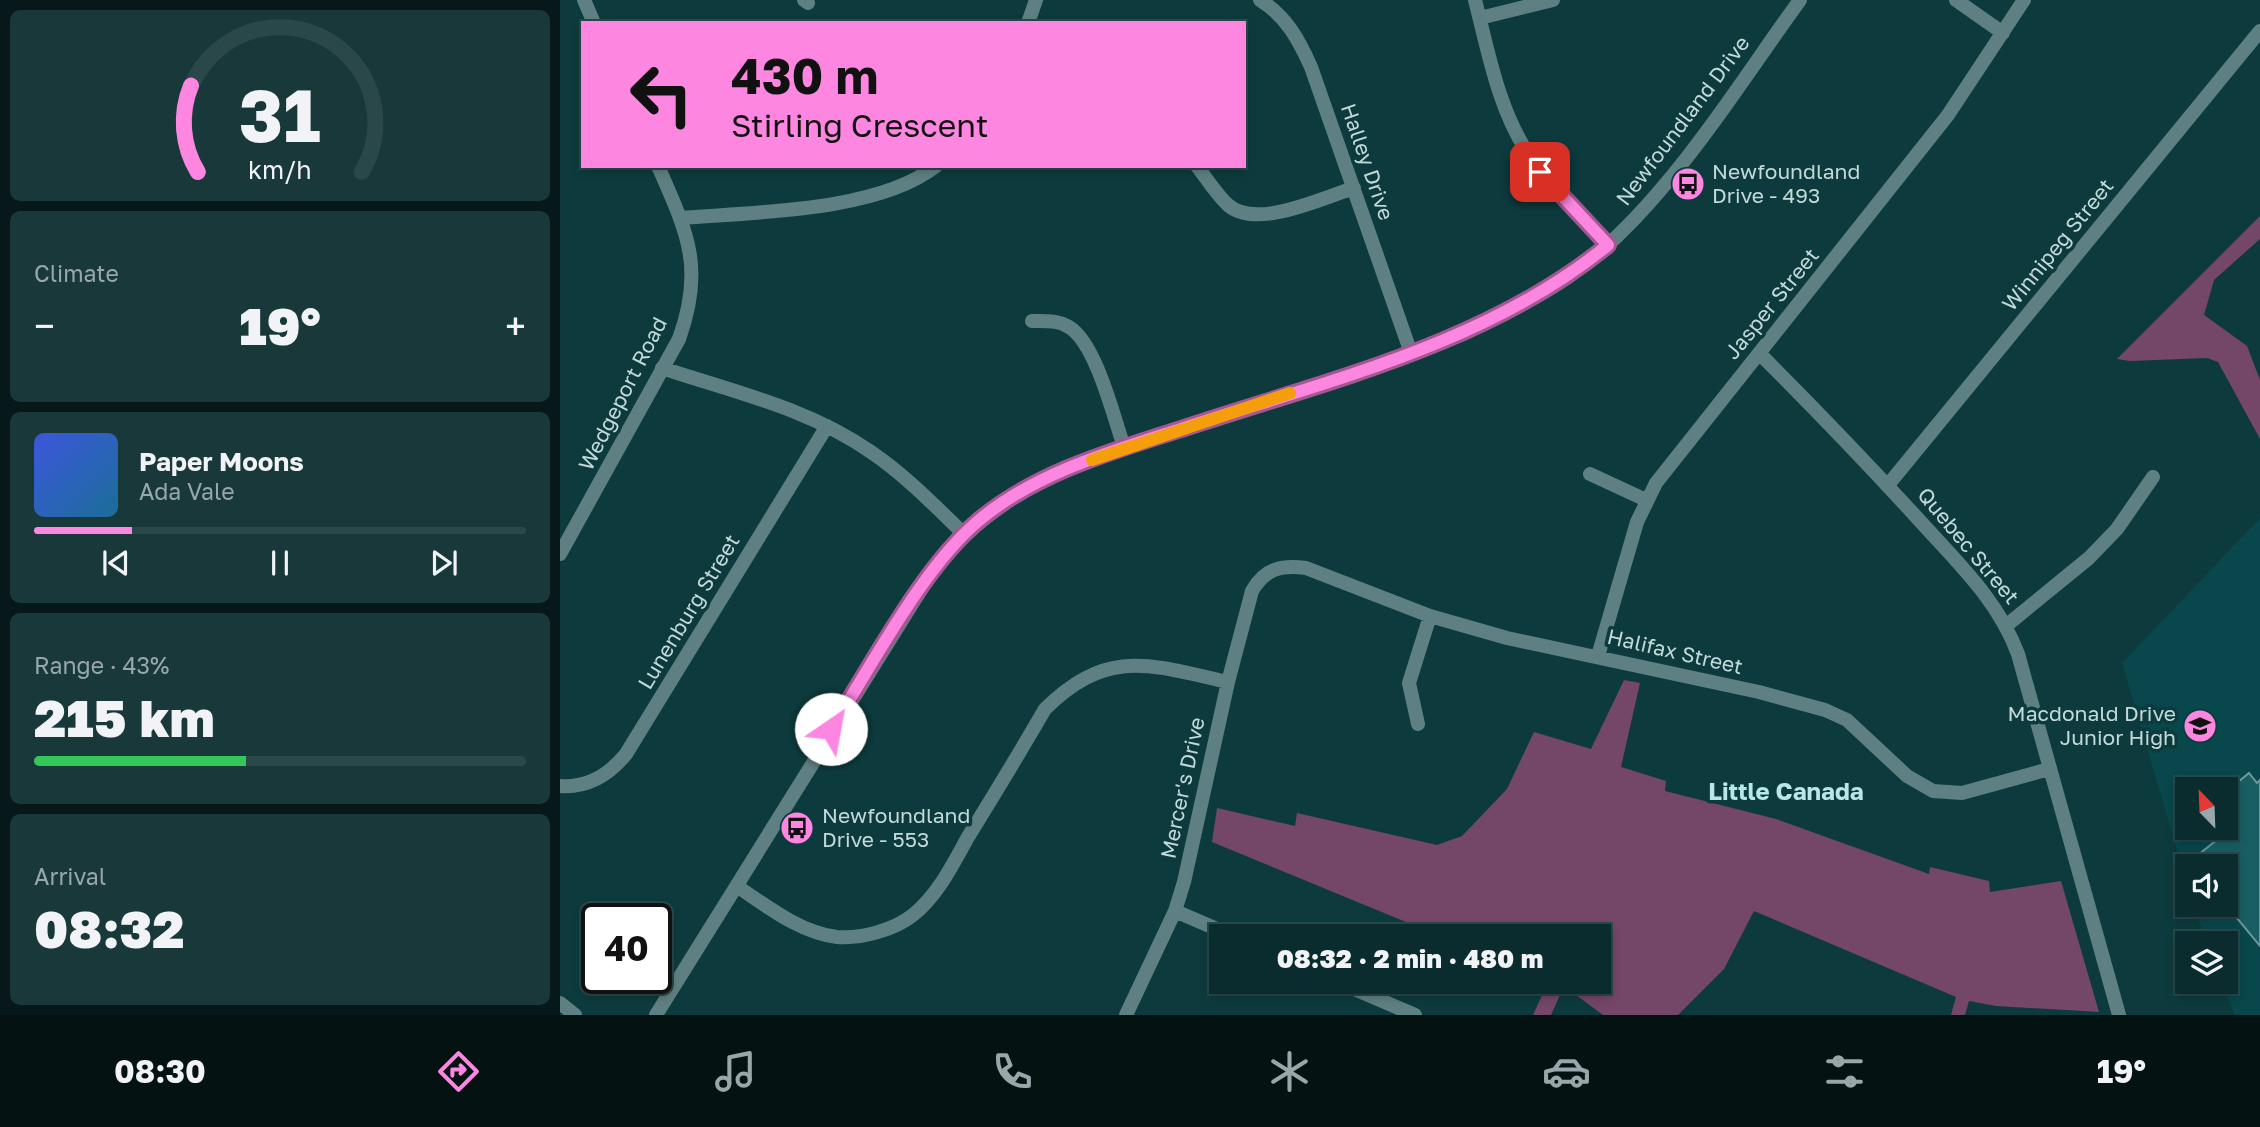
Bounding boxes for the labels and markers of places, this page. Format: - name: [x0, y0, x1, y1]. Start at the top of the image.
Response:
- pin: [1510, 142, 1570, 202]
- place label: Newfoundland Drive - 493: [1712, 158, 1860, 208]
- bus stop icon: Newfoundland Drive - 493: [1669, 165, 1707, 203]
- place label: Macdonald Drive Junior High: [2008, 700, 2176, 750]
- school or university icon: Macdonald Drive Junior High: [2181, 707, 2219, 745]
- place label: Newfoundland Drive - 553: [822, 802, 970, 852]
- bus stop icon: Newfoundland Drive - 553: [778, 809, 816, 847]

